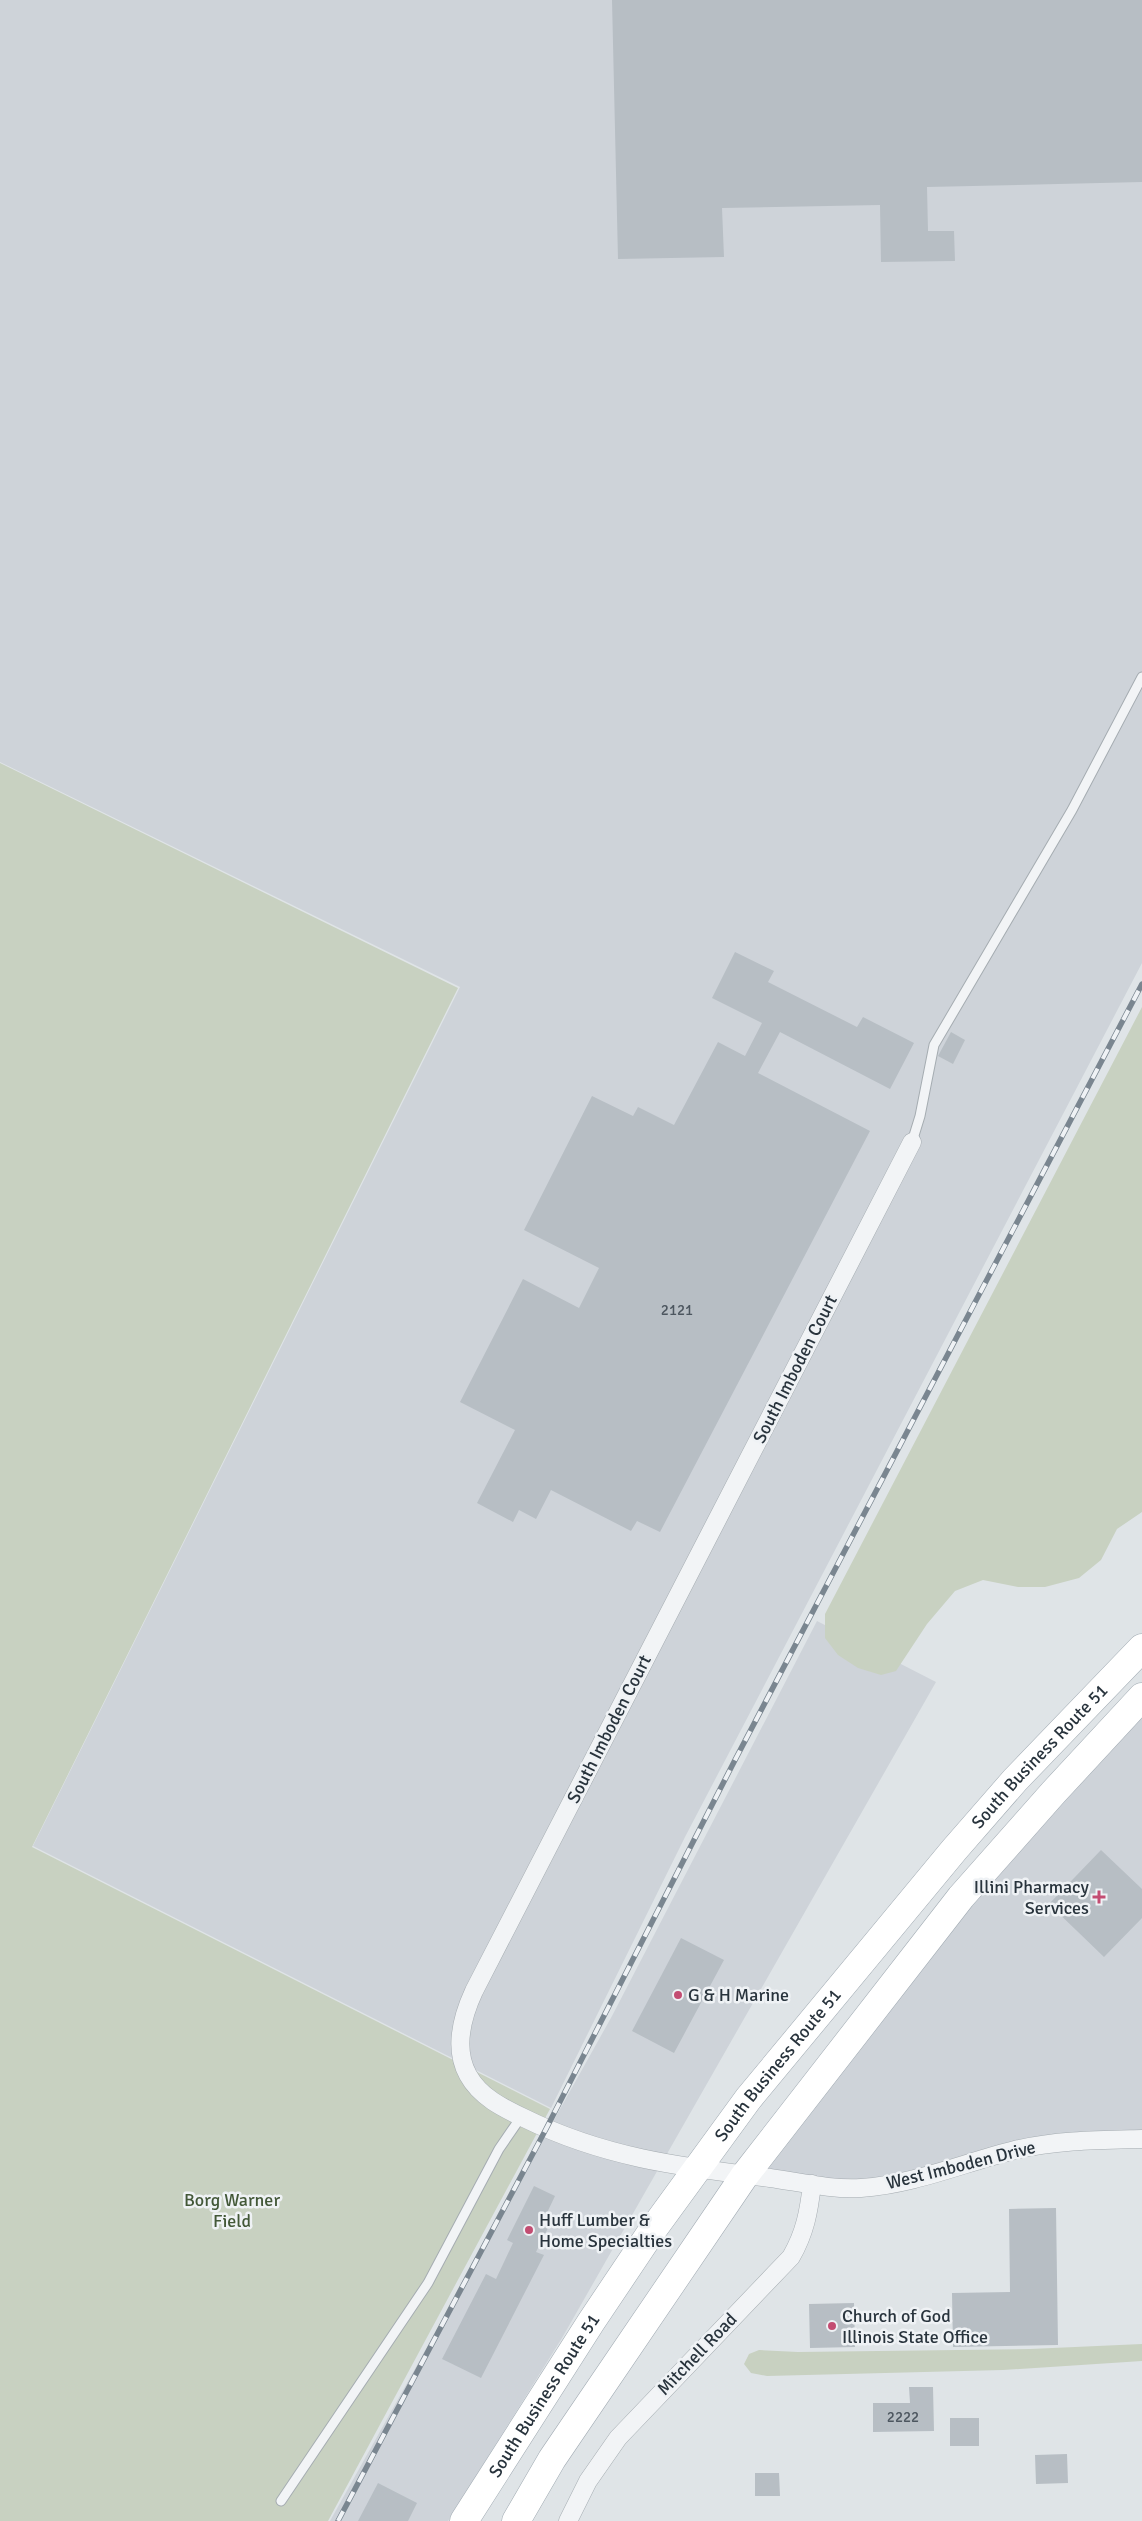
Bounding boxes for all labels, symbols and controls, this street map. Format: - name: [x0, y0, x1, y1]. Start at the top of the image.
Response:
- street label: South Imboden Court: [748, 1291, 842, 1447]
- house number: 2121: [661, 1301, 693, 1319]
- street label: South Imboden Court: [562, 1651, 656, 1807]
- street label: South Business Route 51: [967, 1679, 1112, 1833]
- place label: Illini Pharmacy Services: [974, 1876, 1090, 1919]
- marker: Illini Pharmacy Services: [1093, 1891, 1105, 1903]
- place label: G & H Marine: [688, 1984, 789, 2006]
- street label: South Business Route 51: [710, 1984, 846, 2146]
- marker: G & H Marine: [672, 1989, 684, 2001]
- street label: West Imboden Drive: [884, 2136, 1038, 2194]
- park label: Borg Warner Field: [184, 2189, 280, 2232]
- place label: Huff Lumber & Home Specialties: [539, 2209, 672, 2252]
- marker: Huff Lumber & Home Specialties: [523, 2224, 535, 2236]
- place label: Church of God Illinois State Office: [842, 2305, 988, 2348]
- street label: Mitchell Road: [652, 2308, 742, 2400]
- street label: South Business Route 51: [484, 2309, 605, 2481]
- marker: Church of God Illinois State Office: [826, 2320, 838, 2332]
- house number: 2222: [887, 2408, 919, 2426]

